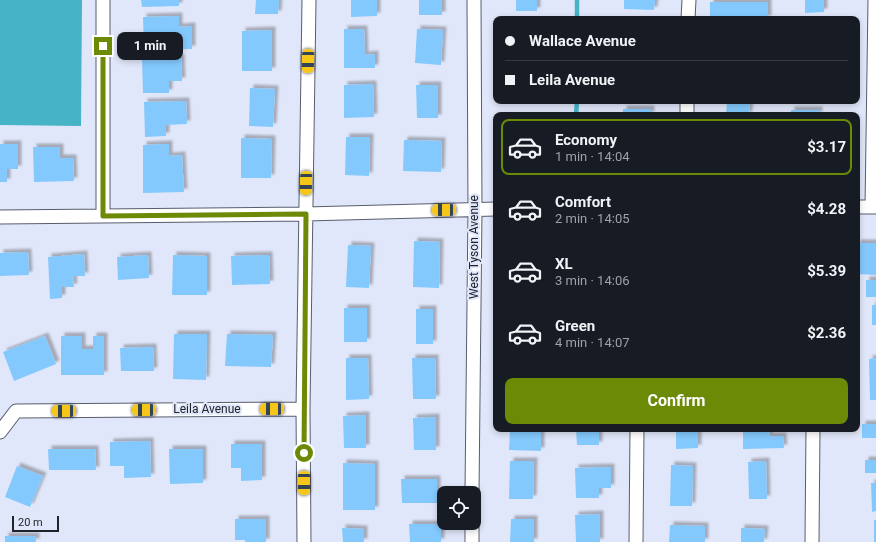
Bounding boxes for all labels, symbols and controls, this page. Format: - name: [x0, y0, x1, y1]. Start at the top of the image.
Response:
- callout: 1 min: [117, 32, 183, 60]
- text: Wallace Avenue: [529, 32, 636, 50]
- route end: [94, 37, 112, 55]
- text: 1 min: [134, 38, 166, 53]
- car: [302, 49, 314, 73]
- text: Leila Avenue: [529, 71, 615, 89]
- icon: car: [507, 129, 543, 165]
- text: Economy: [555, 131, 617, 149]
- text: $3.17: [807, 138, 846, 156]
- text: 1 min · 14:04: [555, 149, 630, 164]
- car: [300, 171, 312, 195]
- icon: car: [507, 191, 543, 227]
- text: Comfort: [555, 193, 611, 211]
- street label: West Tyson Avenue: [467, 195, 481, 299]
- text: $4.28: [807, 200, 846, 218]
- car: [432, 204, 456, 216]
- text: 2 min · 14:05: [555, 211, 630, 226]
- icon: car: [507, 253, 543, 289]
- text: XL: [555, 255, 573, 273]
- text: $5.39: [807, 262, 846, 280]
- text: 3 min · 14:06: [555, 273, 630, 288]
- icon: car: [507, 315, 543, 351]
- text: Green: [555, 317, 595, 335]
- text: $2.36: [807, 324, 846, 342]
- text: 4 min · 14:07: [555, 335, 630, 350]
- button: Confirm: [505, 378, 848, 424]
- street label: Leila Avenue: [173, 402, 241, 416]
- car: [260, 403, 284, 415]
- car: [132, 404, 156, 416]
- car: [52, 405, 76, 417]
- route start: [295, 444, 313, 462]
- car: [298, 471, 310, 495]
- map controls: [437, 486, 481, 530]
- button: locate: [437, 486, 481, 530]
- scale bar: [12, 514, 59, 533]
- text: 20 m: [18, 516, 43, 529]

